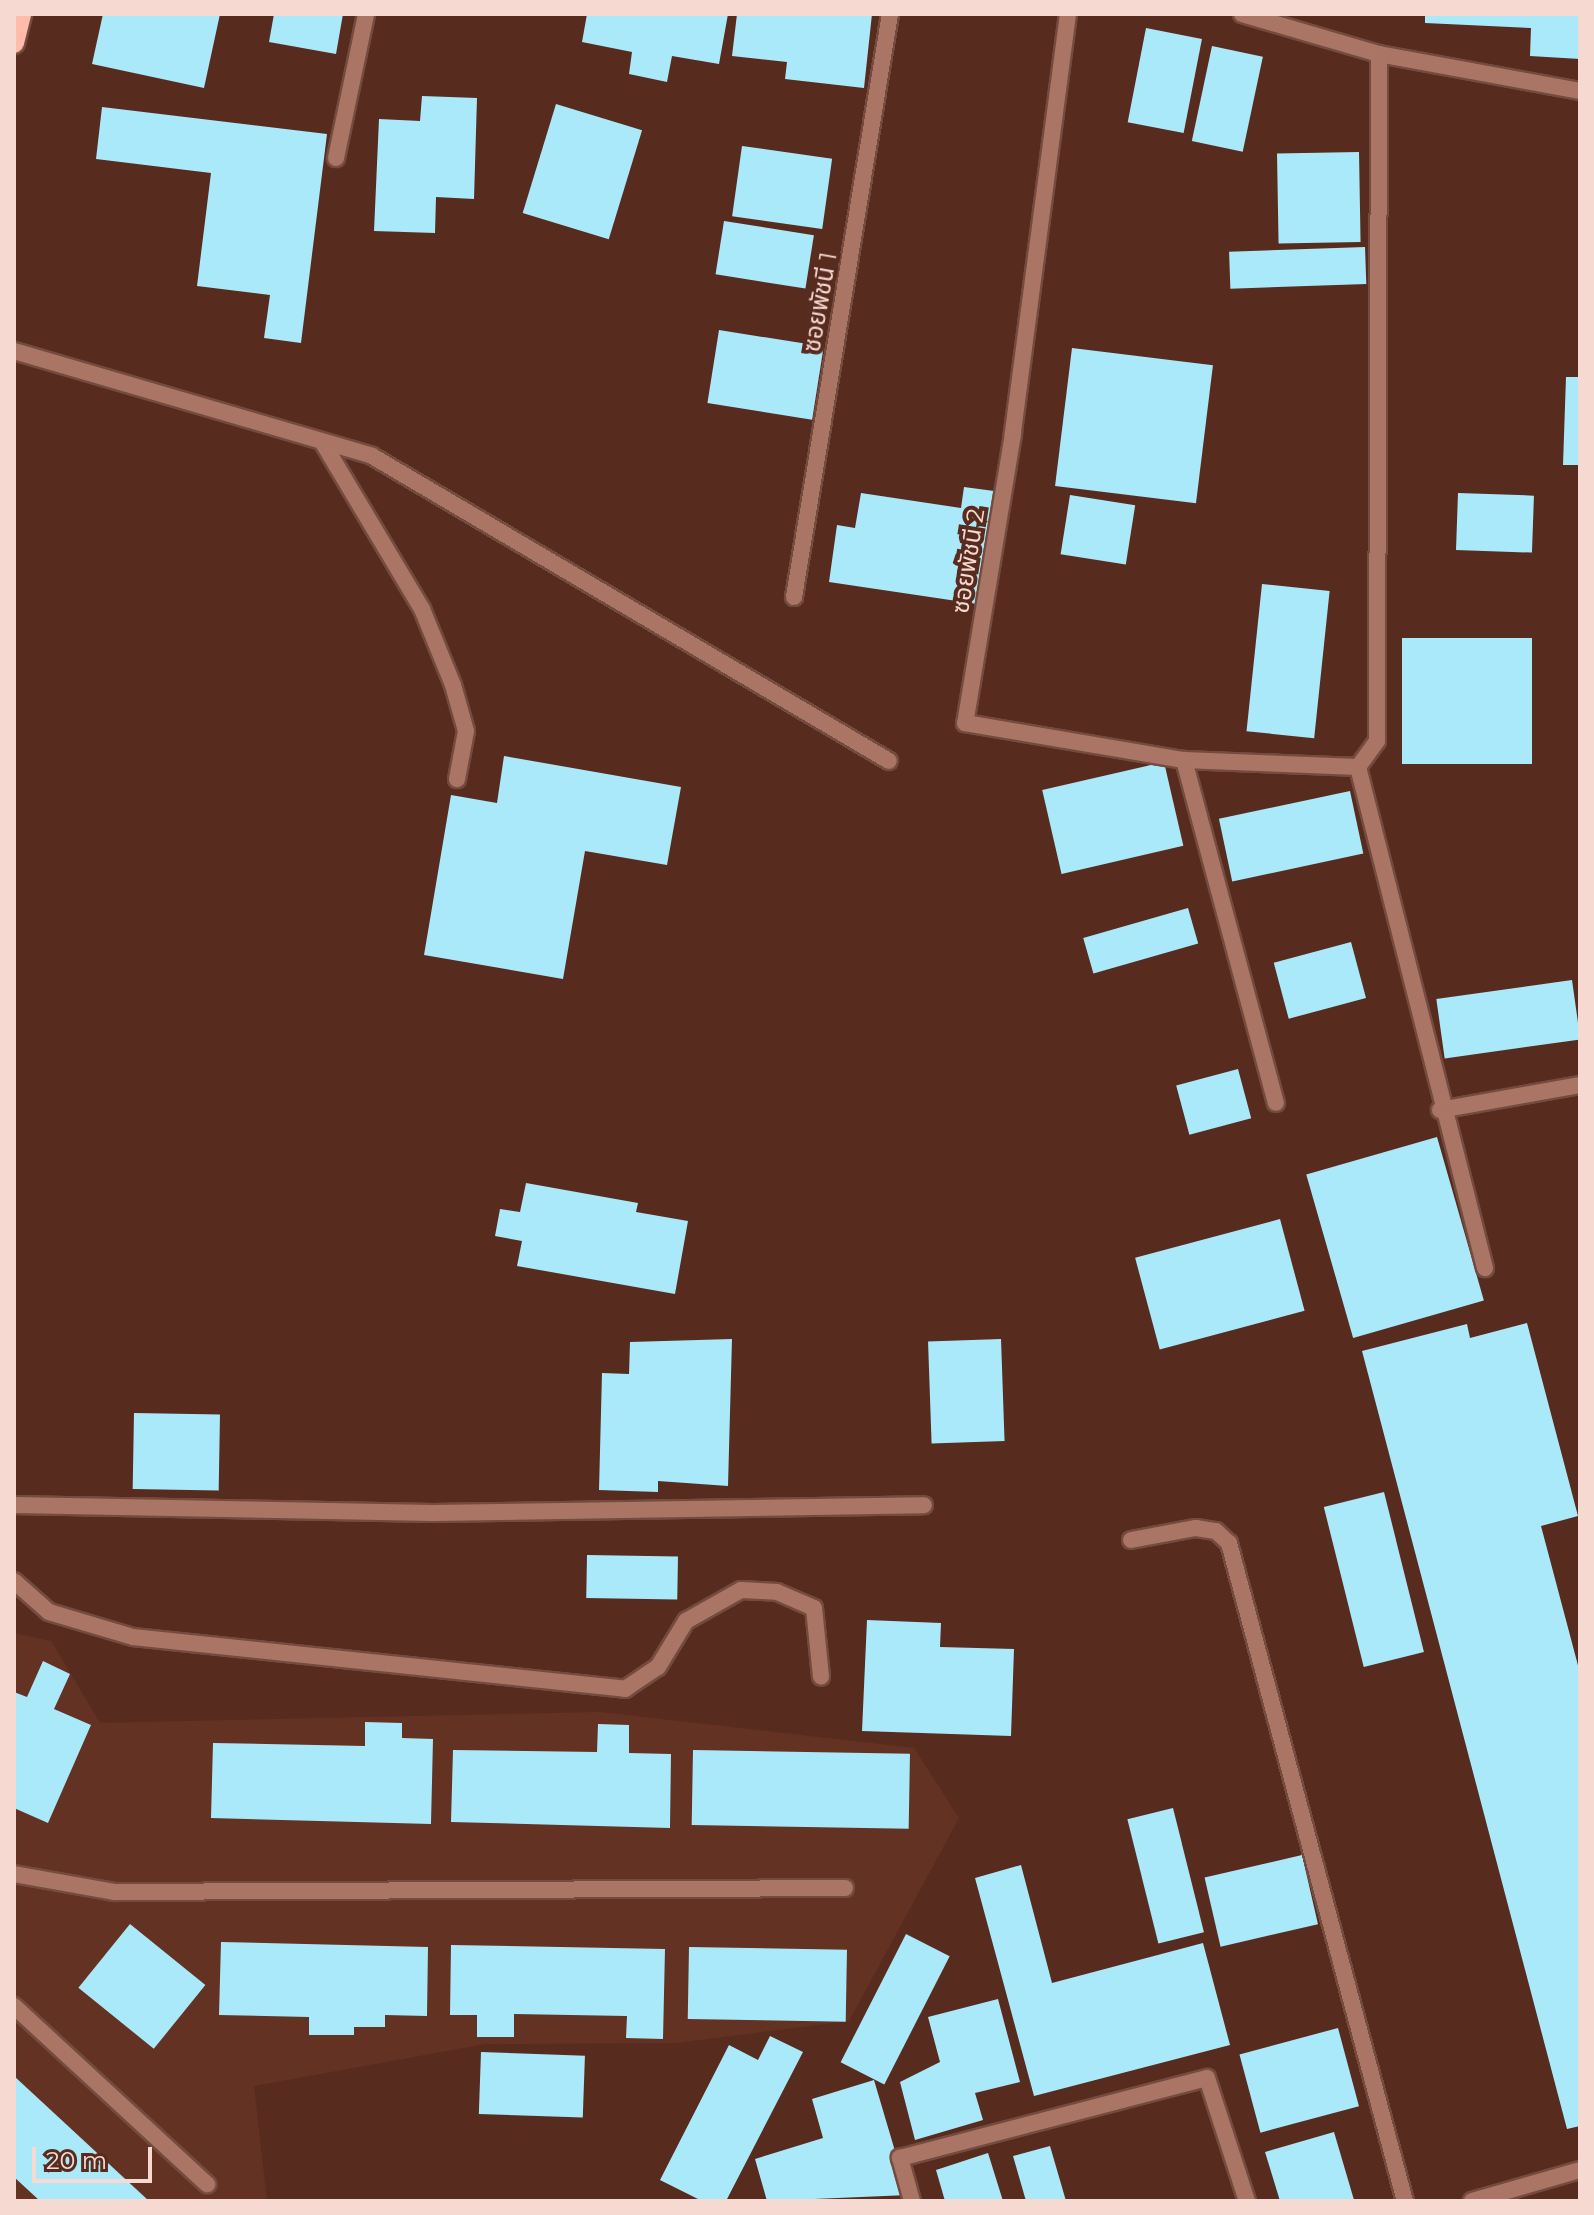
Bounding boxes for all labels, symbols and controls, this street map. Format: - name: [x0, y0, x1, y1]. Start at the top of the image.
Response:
- street label: ซอยพัชนี 1: [797, 250, 843, 354]
- street label: ซอยพัชนี 2: [945, 506, 991, 616]
- scale bar: [36, 2131, 156, 2181]
- text: 20 m: [46, 2146, 107, 2175]

